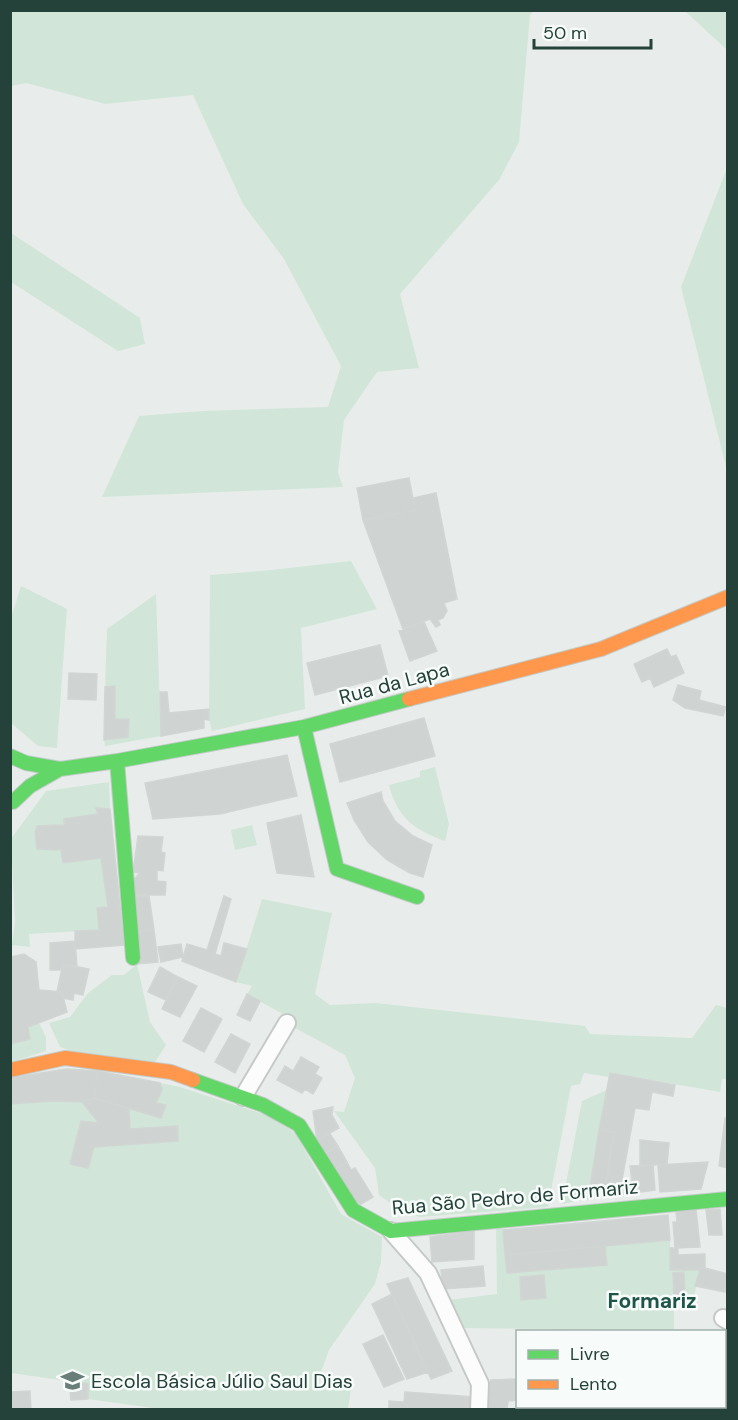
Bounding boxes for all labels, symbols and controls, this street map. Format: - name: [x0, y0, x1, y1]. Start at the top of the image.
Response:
- scale bar: [534, 12, 651, 50]
- text: 50 m: [543, 21, 587, 45]
- street label: Rua da Lapa: [336, 656, 452, 710]
- street label: Rua São Pedro de Formariz: [391, 1173, 639, 1221]
- district label: Formariz: [607, 1287, 697, 1315]
- legend: [516, 1330, 726, 1408]
- text: Livre: [570, 1342, 610, 1366]
- school or university icon: Escola Básica Júlio Saul Dias: [60, 1368, 86, 1394]
- place label: Escola Básica Júlio Saul Dias: [91, 1368, 353, 1394]
- text: Lento: [570, 1372, 617, 1396]

